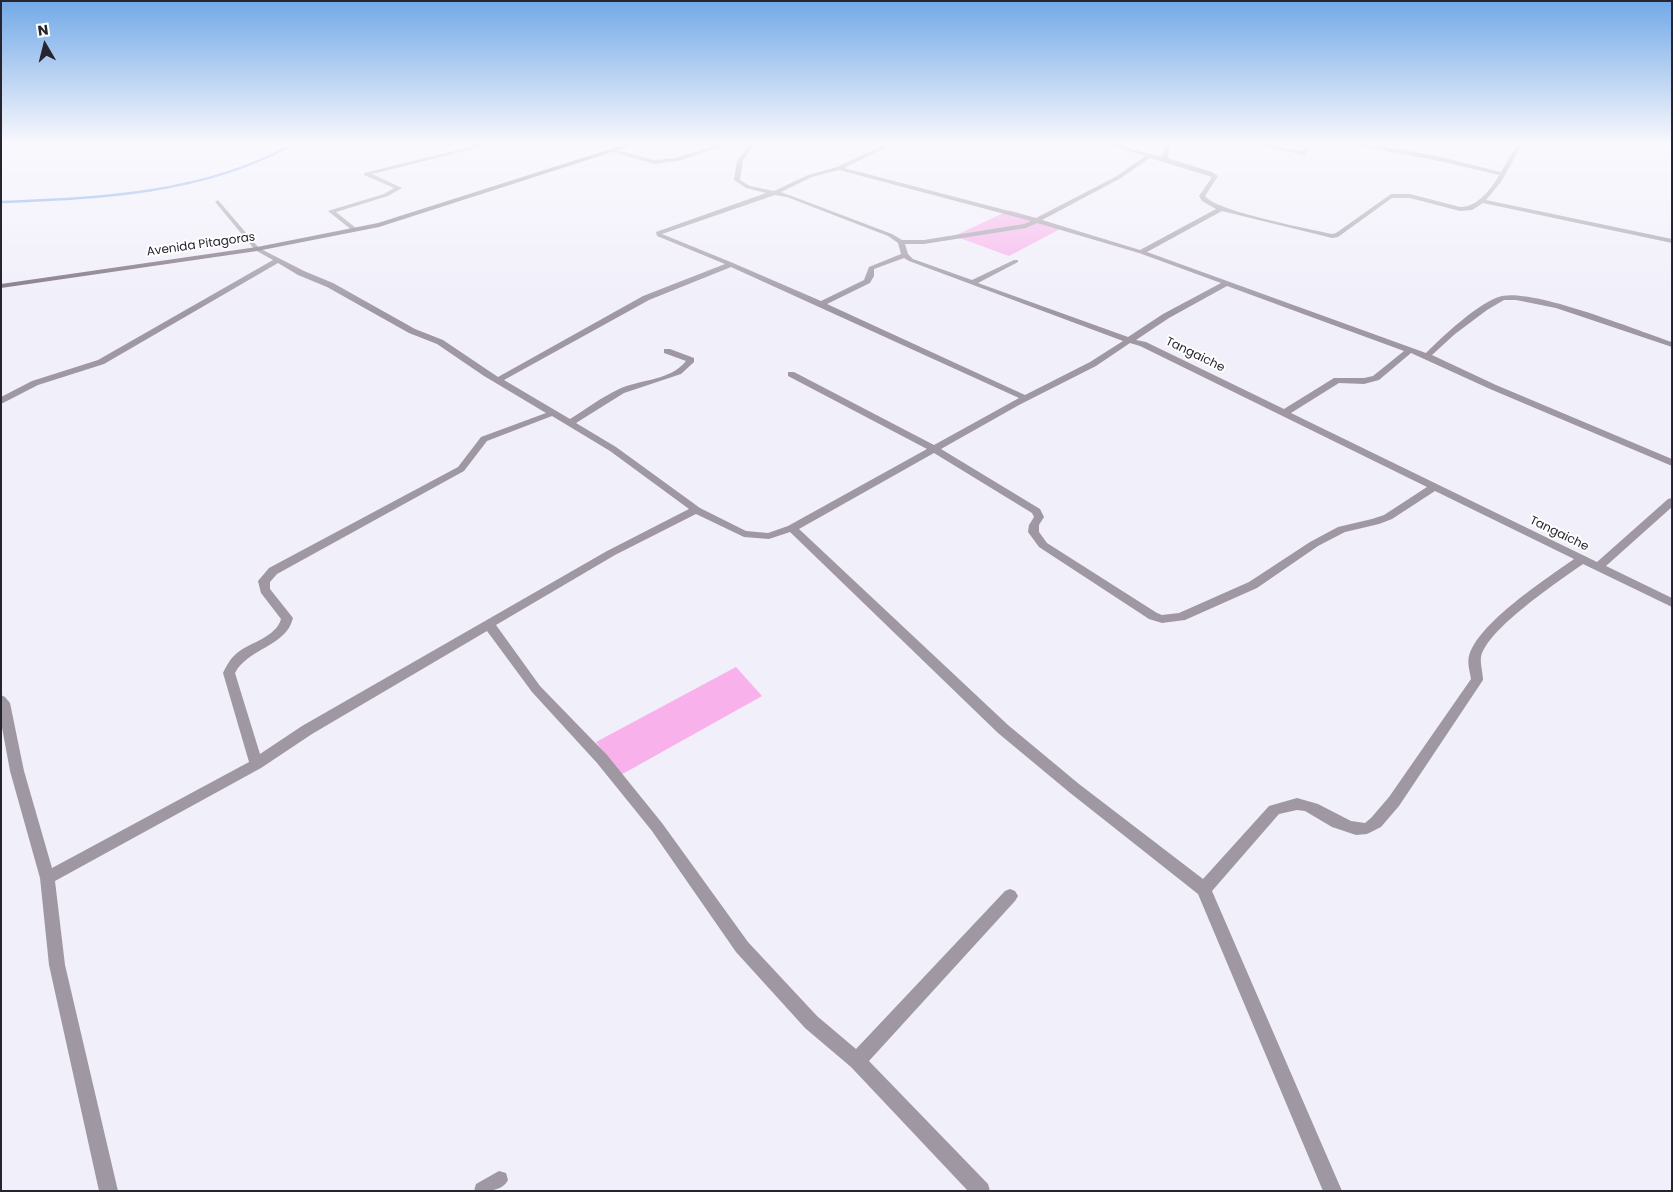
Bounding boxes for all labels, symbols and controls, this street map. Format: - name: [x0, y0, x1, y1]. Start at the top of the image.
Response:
- north arrow: [20, 20, 70, 70]
- text: N: [36, 20, 50, 41]
- street label: Avenida Pitagoras: [146, 230, 256, 260]
- street label: Tangaiche: [1163, 335, 1227, 375]
- street label: Tangaiche: [1527, 514, 1591, 554]

